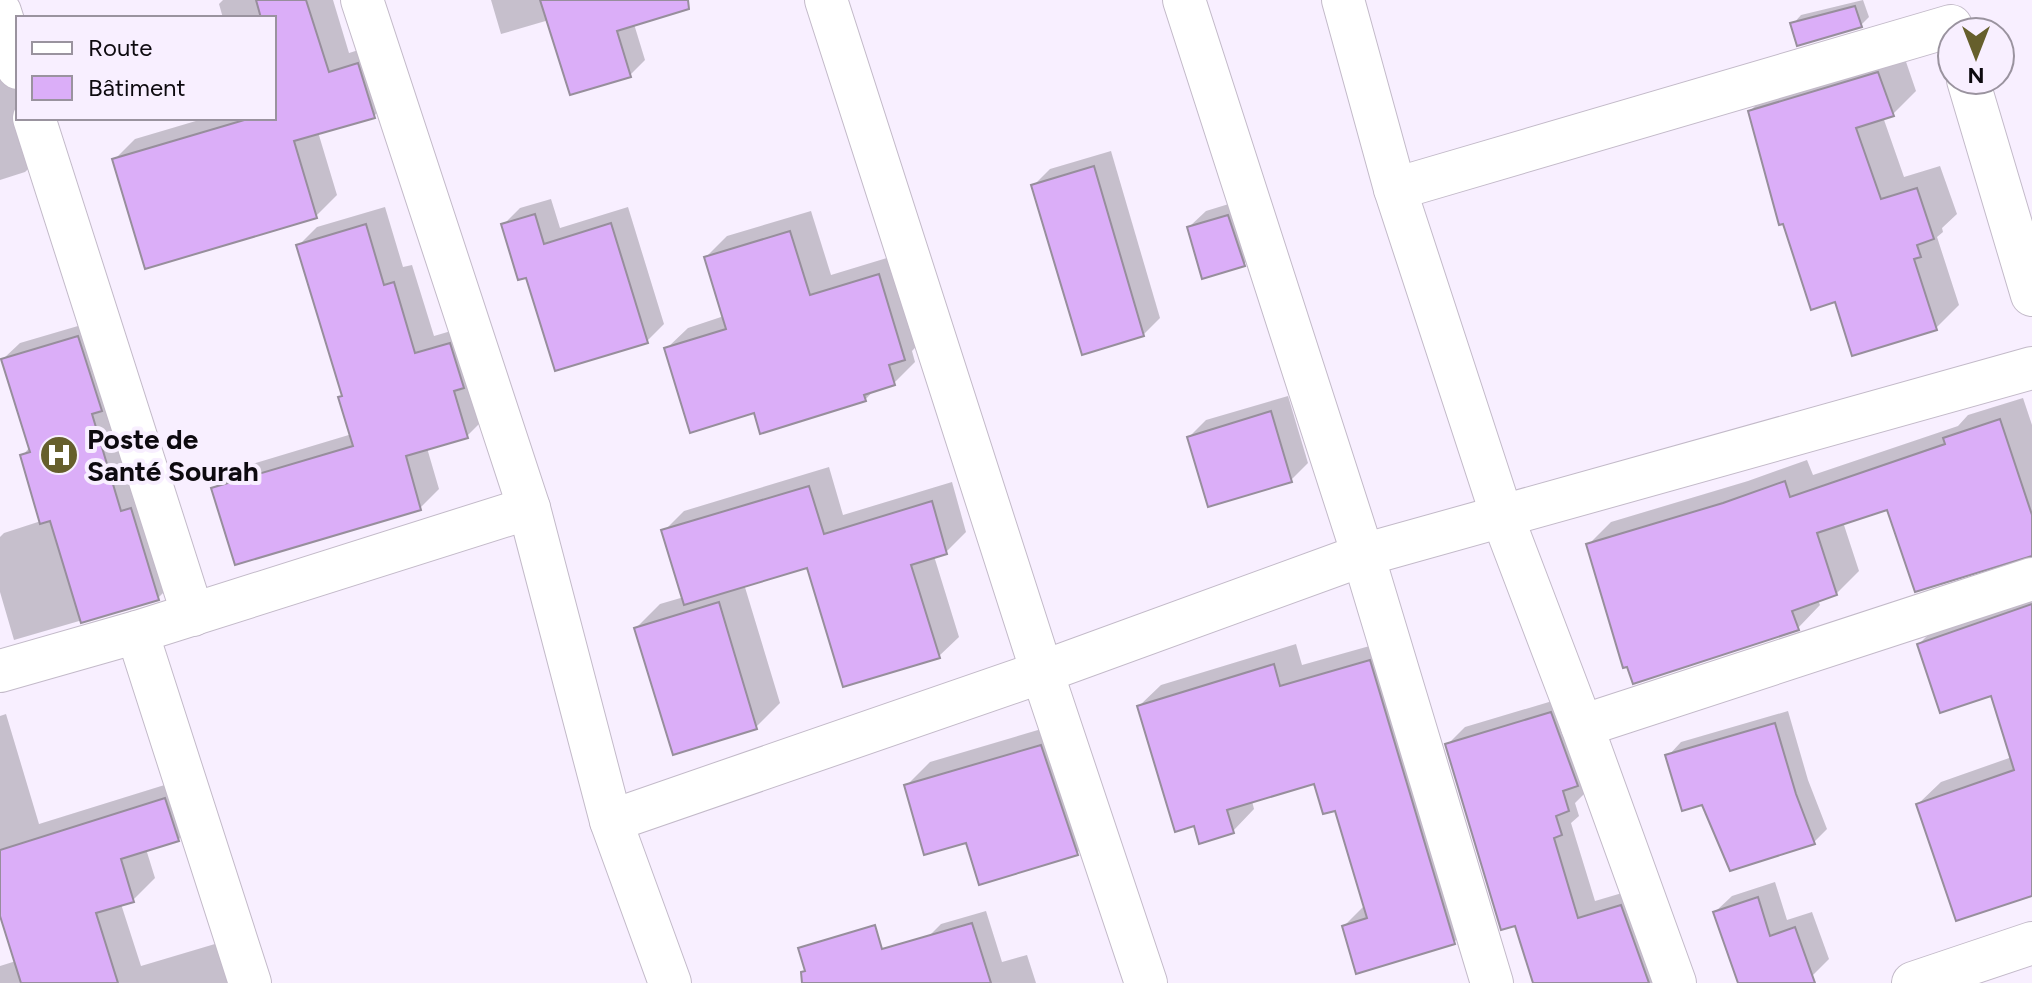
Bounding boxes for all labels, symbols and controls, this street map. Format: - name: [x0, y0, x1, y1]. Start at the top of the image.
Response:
- legend: [16, 16, 276, 120]
- north arrow: [1936, 16, 2016, 96]
- text: Route: [88, 33, 152, 62]
- text: N: [1967, 62, 1985, 89]
- text: Bâtiment: [88, 73, 186, 102]
- place label: Poste de Santé Sourah: [87, 422, 259, 488]
- hospital icon: Poste de Santé Sourah: [38, 434, 80, 476]

